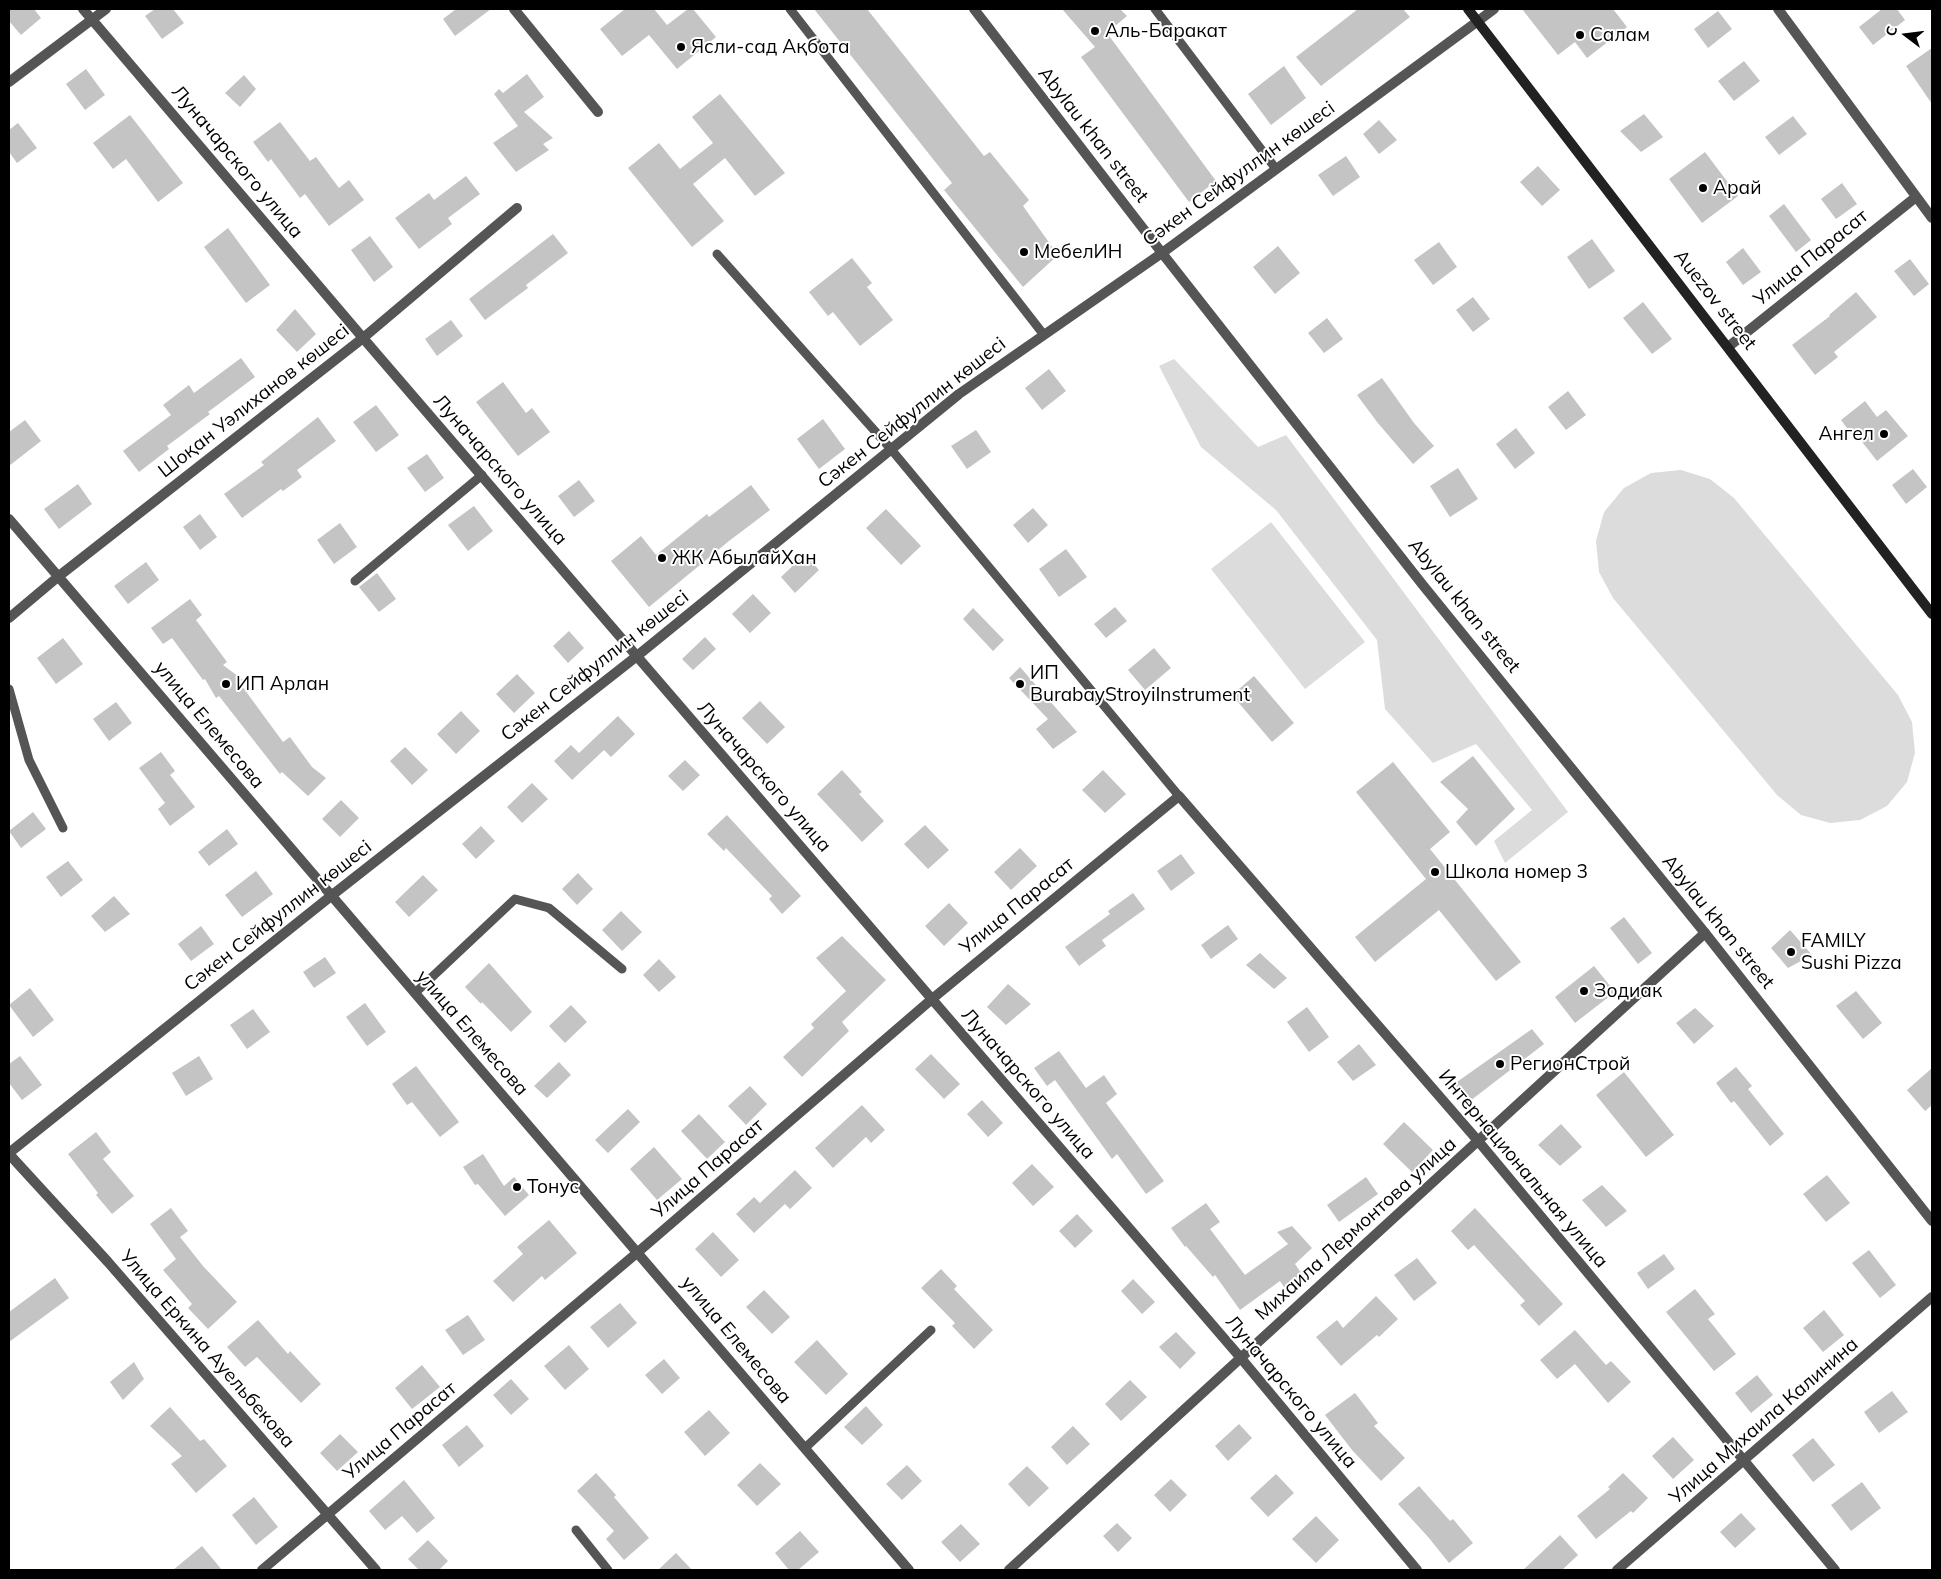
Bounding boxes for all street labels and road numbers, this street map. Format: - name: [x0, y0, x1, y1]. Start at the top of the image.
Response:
- street label: Abylau khan street: [1033, 63, 1153, 207]
- street label: Луначарского улица: [166, 81, 308, 243]
- street label: Сәкен Сейфуллин көшесі: [1139, 97, 1339, 251]
- street label: Улица Парасат: [1749, 205, 1873, 311]
- street label: Auezov street: [1669, 245, 1761, 355]
- street label: Шоқан Уәлиханов көшесі: [154, 319, 354, 483]
- street label: Сәкен Сейфуллин көшесі: [814, 333, 1010, 493]
- street label: Луначарского улица: [428, 390, 572, 550]
- street label: Abylau khan street: [1403, 534, 1525, 678]
- street label: Сәкен Сейфуллин көшесі: [497, 586, 693, 746]
- street label: улица Елемесова: [149, 657, 269, 793]
- street label: Луначарского улица: [692, 697, 836, 857]
- street label: Сәкен Сейфуллин көшесі: [180, 836, 376, 996]
- street label: Abylau khan street: [1657, 850, 1779, 994]
- street label: Улица Парасат: [955, 853, 1079, 959]
- street label: улица Елемесова: [411, 965, 533, 1101]
- street label: Луначарского улица: [956, 1004, 1100, 1164]
- street label: Интернациональная улица: [1433, 1065, 1613, 1273]
- street label: Улица Парасат: [647, 1114, 769, 1224]
- street label: Михаила Лермонтова улица: [1251, 1133, 1461, 1325]
- street label: Улица Еркина Ауельбекова: [115, 1245, 299, 1453]
- street label: улица Елемесова: [676, 1272, 796, 1408]
- street label: Луначарского улица: [1220, 1311, 1362, 1473]
- street label: Улица Михаила Калинина: [1665, 1333, 1863, 1509]
- street label: Улица Парасат: [339, 1377, 461, 1485]

